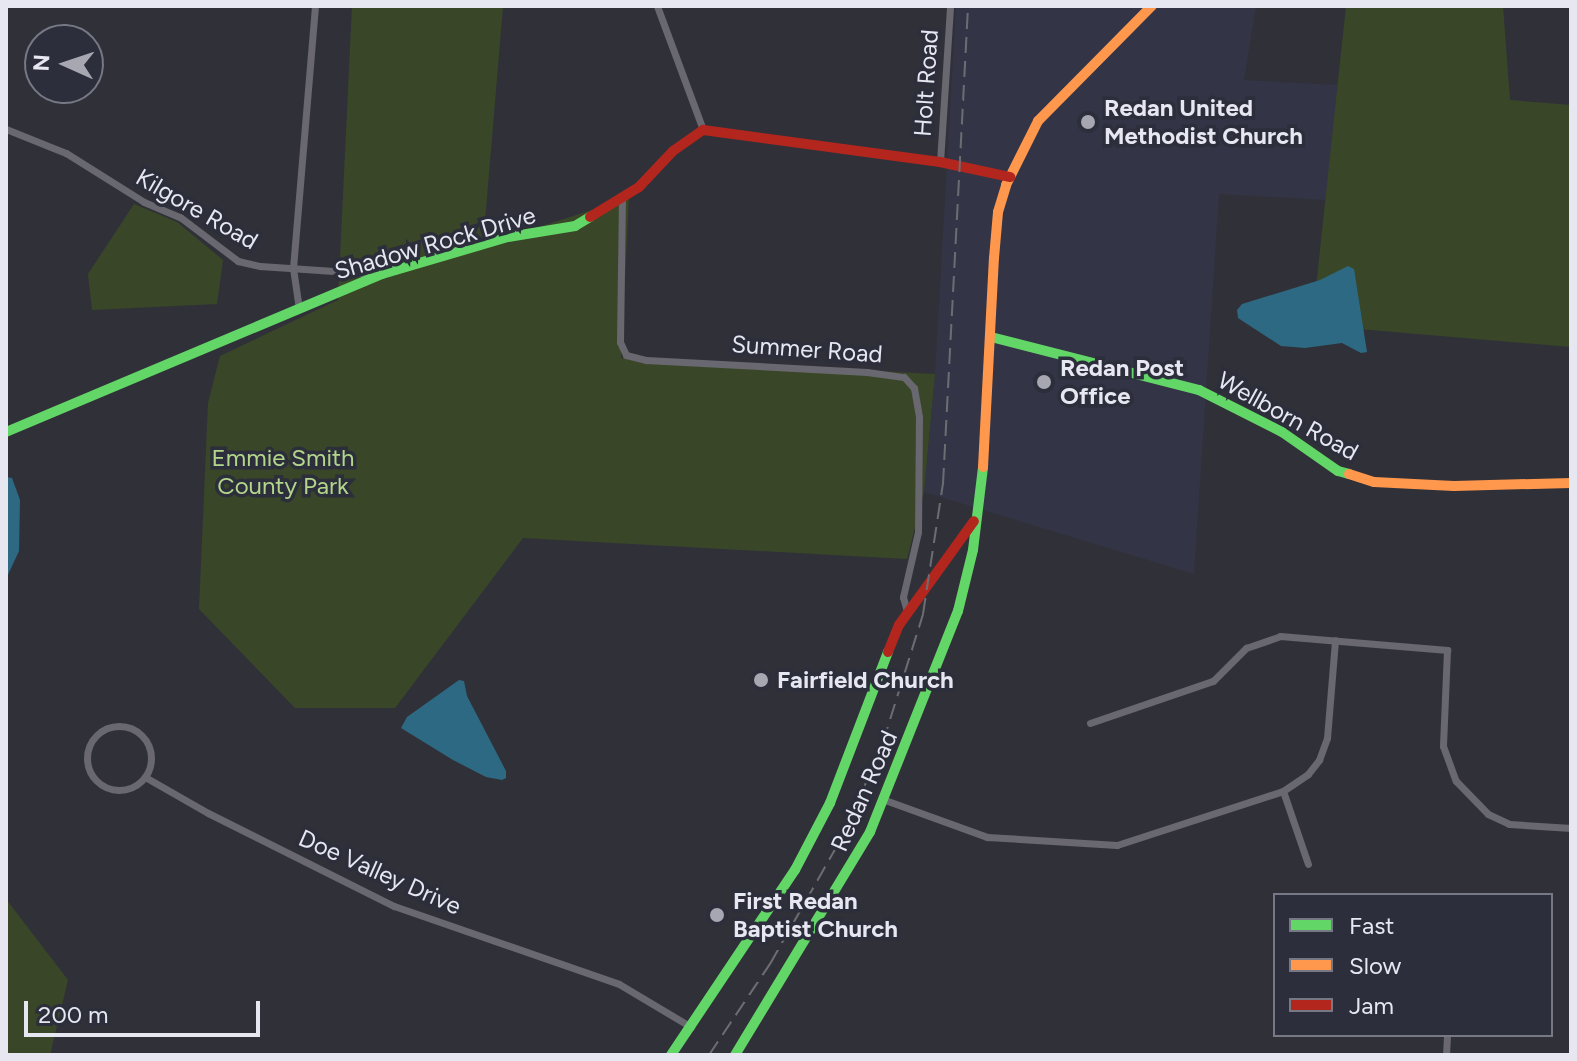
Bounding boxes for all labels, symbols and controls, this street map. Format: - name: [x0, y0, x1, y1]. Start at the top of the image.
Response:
- north arrow: [24, 24, 104, 104]
- street label: Holt Road: [908, 28, 944, 138]
- text: N: [28, 54, 55, 72]
- place label: Redan United Methodist Church: [1104, 94, 1303, 150]
- marker: Redan United Methodist Church: [1079, 113, 1097, 131]
- street label: Kilgore Road: [131, 163, 263, 255]
- street label: Shadow Rock Drive: [331, 201, 539, 285]
- street label: Summer Road: [730, 329, 884, 369]
- place label: Redan Post Office: [1060, 354, 1184, 410]
- street label: Wellborn Road: [1213, 365, 1363, 467]
- marker: Redan Post Office: [1035, 373, 1053, 391]
- park label: Emmie Smith County Park: [212, 444, 354, 500]
- place label: Fairfield Church: [777, 666, 954, 694]
- marker: Fairfield Church: [752, 671, 770, 689]
- street label: Redan Road: [825, 726, 903, 856]
- street label: Doe Valley Drive: [294, 823, 466, 921]
- place label: First Redan Baptist Church: [733, 887, 898, 943]
- legend: [1273, 893, 1553, 1037]
- marker: First Redan Baptist Church: [708, 906, 726, 924]
- text: Fast: [1349, 911, 1394, 940]
- text: Slow: [1349, 951, 1401, 980]
- scale bar: [28, 985, 264, 1035]
- text: Jam: [1349, 991, 1394, 1020]
- text: 200 m: [38, 1000, 109, 1029]

